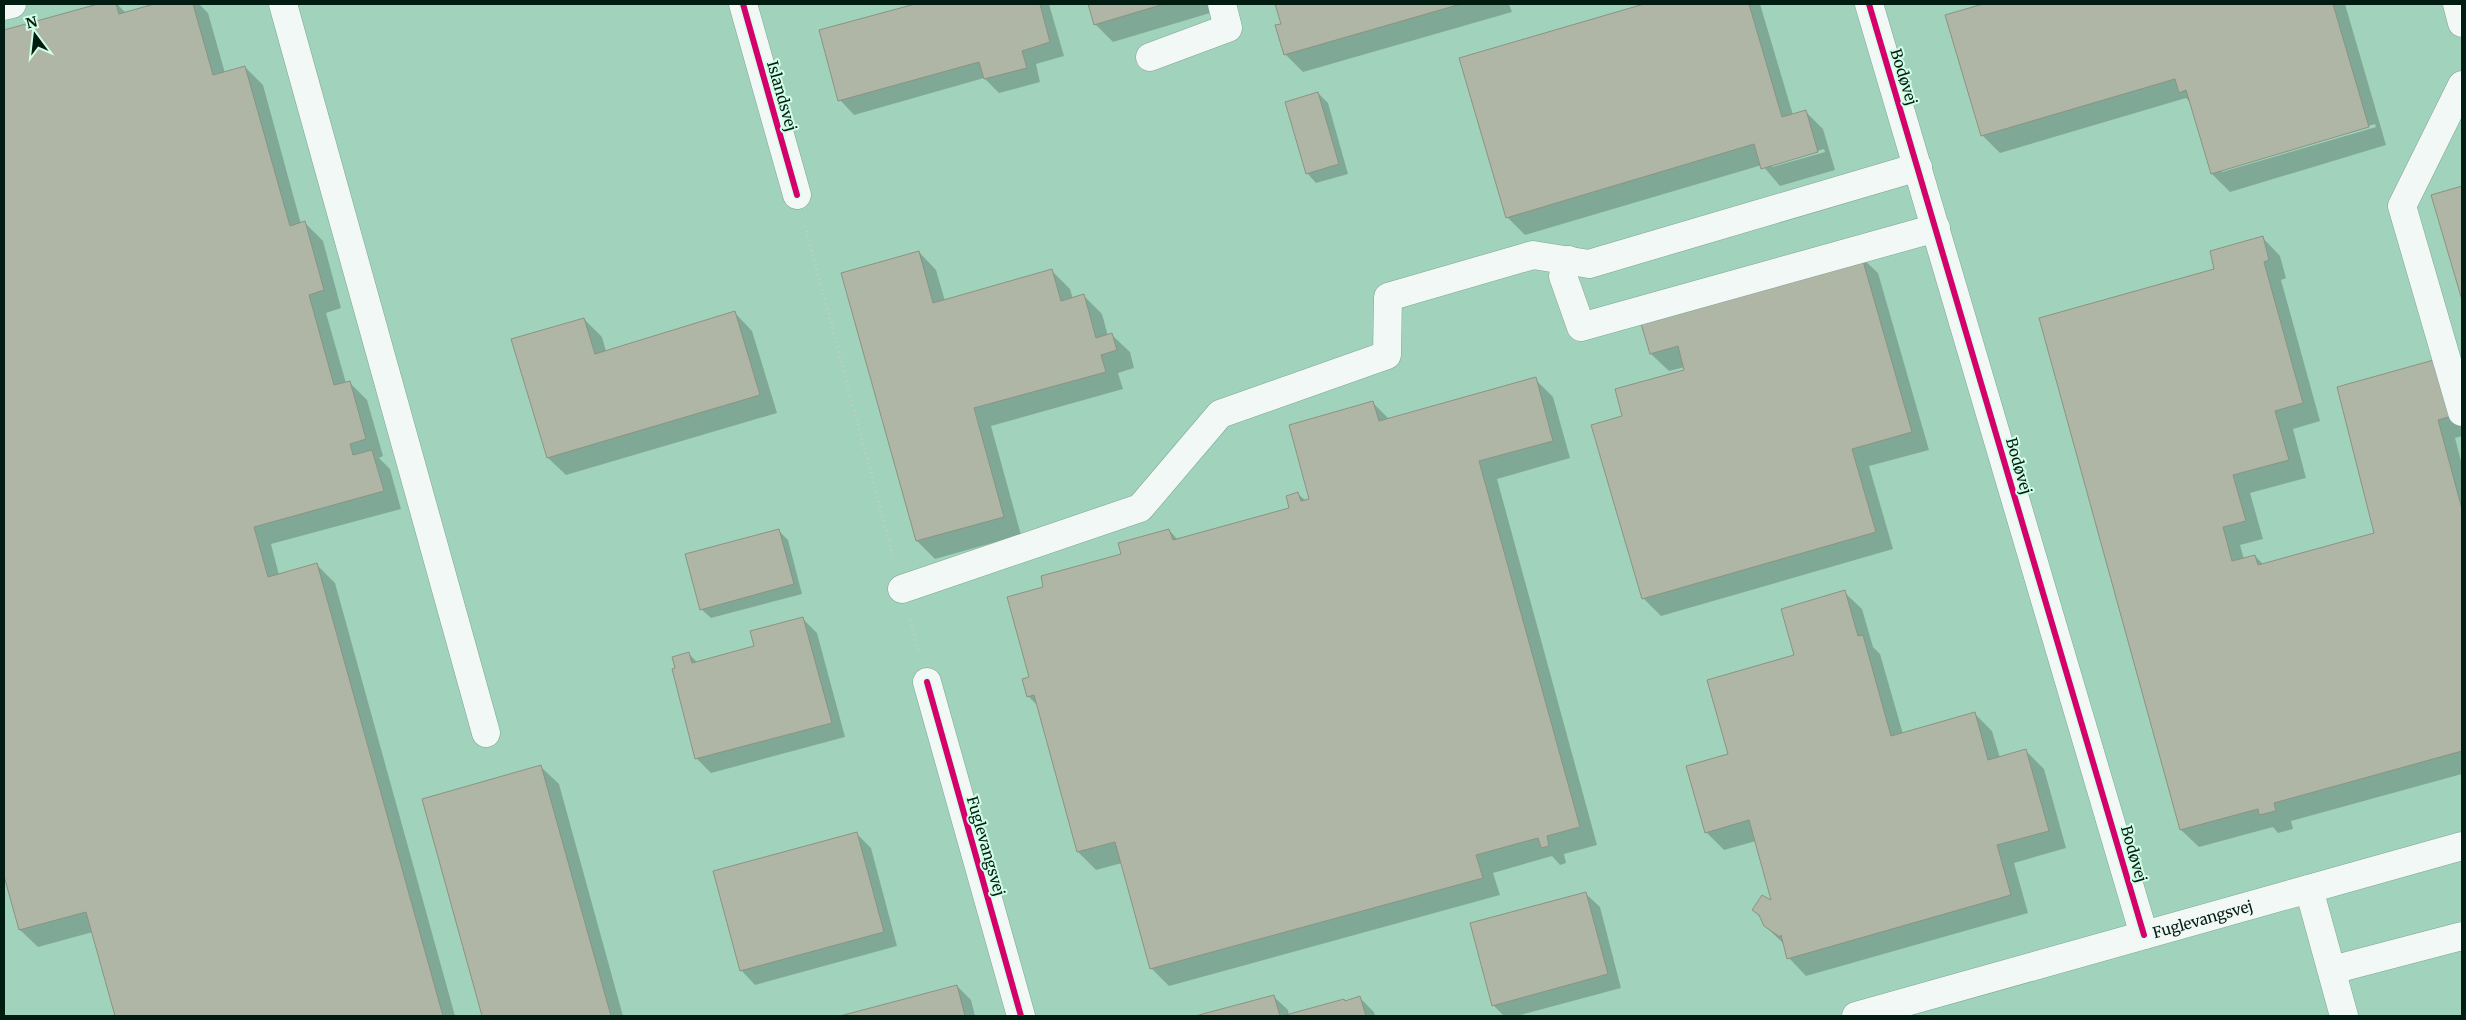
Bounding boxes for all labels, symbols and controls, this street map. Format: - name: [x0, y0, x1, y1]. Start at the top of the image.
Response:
- north arrow: [10, 10, 60, 60]
- text: N: [24, 12, 39, 33]
- street label: Bodøvej: [1886, 46, 1922, 108]
- street label: Islandsvej: [763, 59, 801, 133]
- street label: Bodøvej: [2002, 435, 2036, 497]
- street label: Fuglevangsvej: [963, 794, 1009, 898]
- street label: Bodøvej: [2117, 823, 2151, 885]
- street label: Fuglevangsvej: [2150, 896, 2255, 942]

